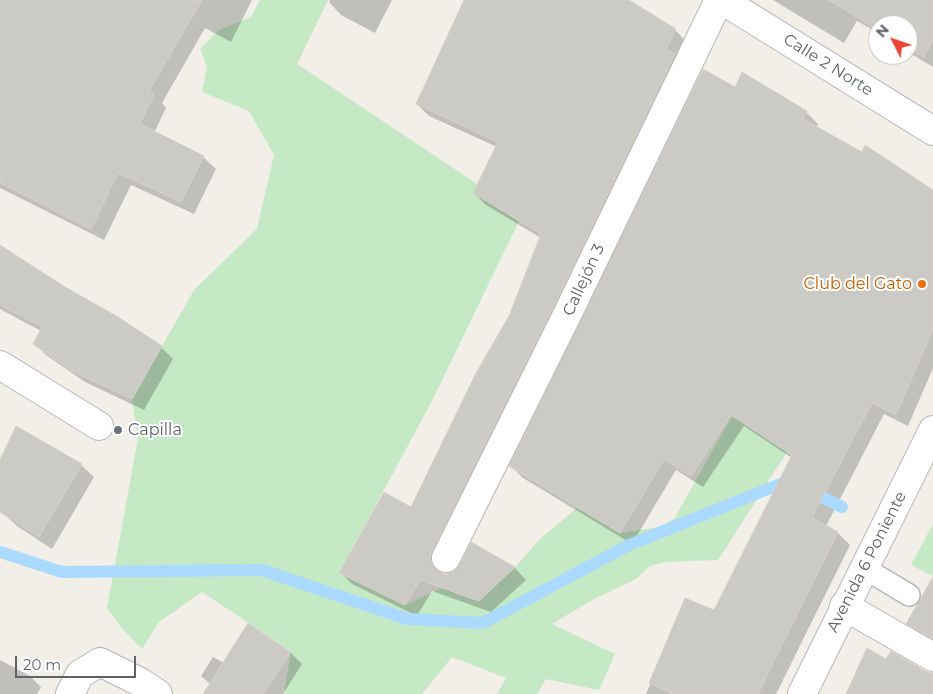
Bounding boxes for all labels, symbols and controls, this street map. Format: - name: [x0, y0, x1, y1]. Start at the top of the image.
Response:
- north arrow: [868, 15, 918, 65]
- text: N: [872, 21, 893, 41]
- street label: Calle 2 Norte: [780, 30, 876, 100]
- street label: Callejón 3: [559, 241, 609, 319]
- place label: Club del Gato: [804, 274, 912, 294]
- marker: Club del Gato: [916, 278, 928, 290]
- place label: Capilla: [128, 420, 182, 440]
- marker: Capilla: [112, 424, 124, 436]
- street label: Avenida 6 Poniente: [823, 488, 911, 636]
- scale bar: [18, 646, 139, 678]
- text: 20 m: [23, 655, 61, 674]

